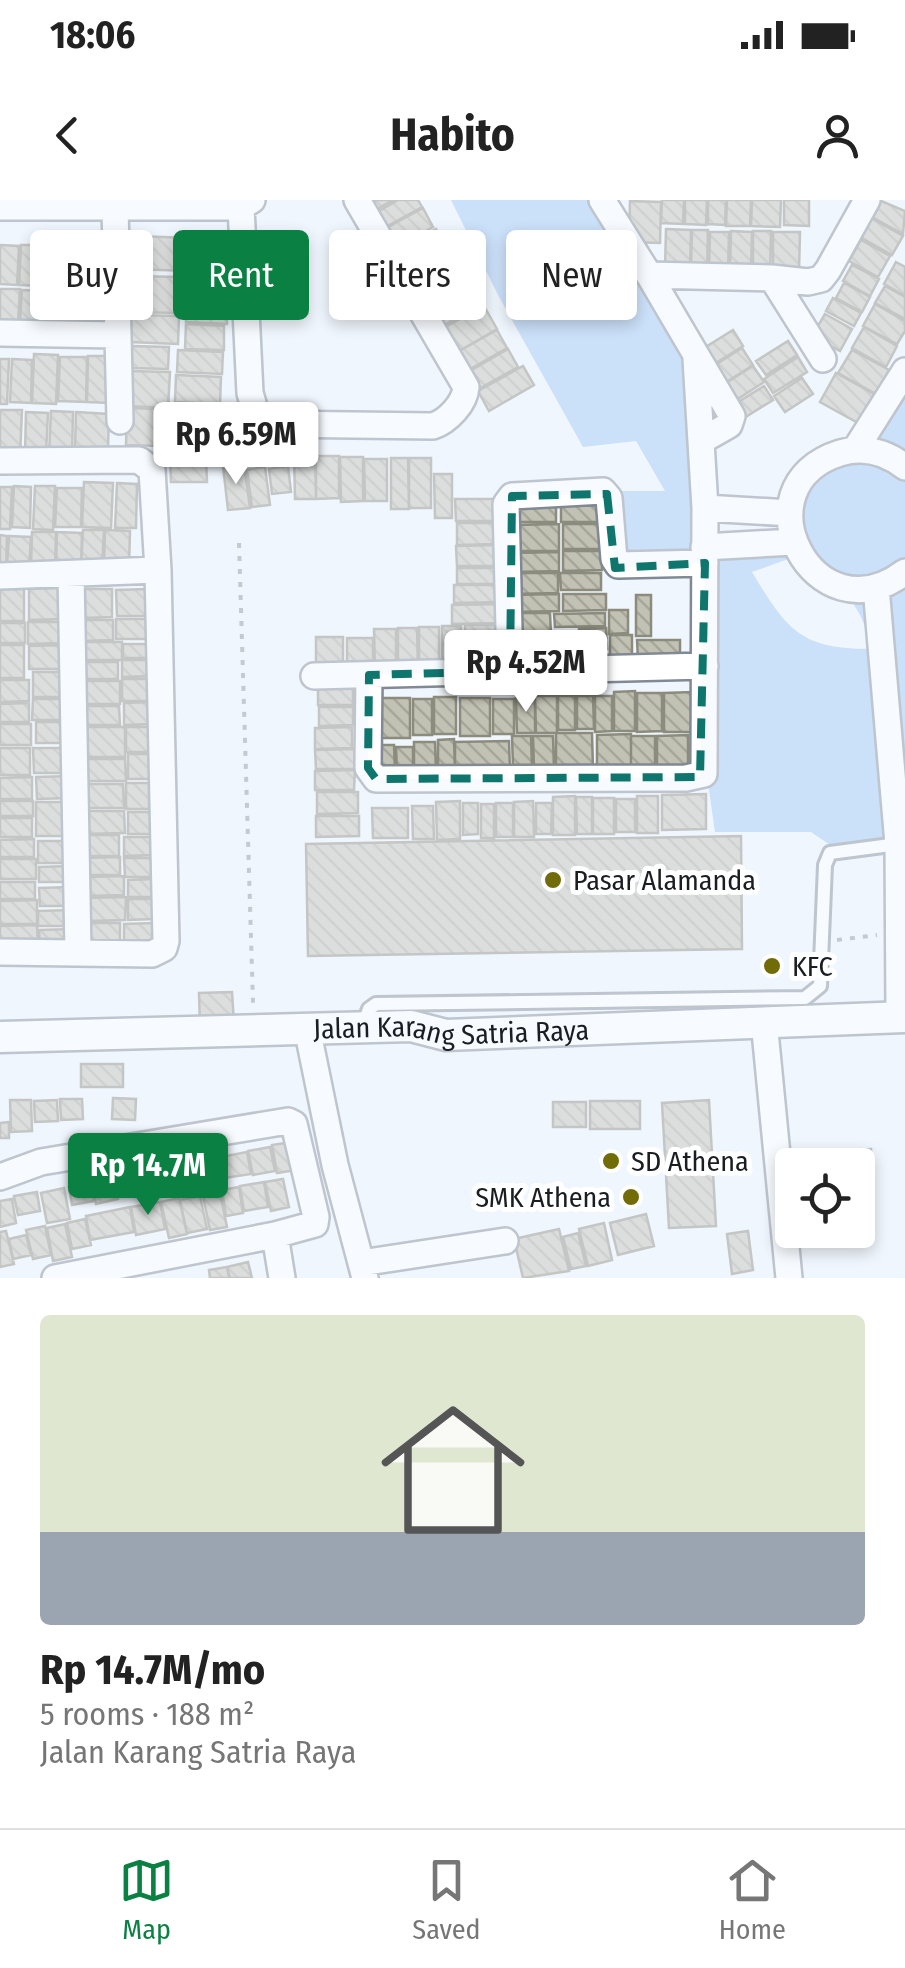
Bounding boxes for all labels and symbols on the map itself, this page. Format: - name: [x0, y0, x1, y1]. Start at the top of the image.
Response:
- pin: Rp 6.59M: [133, 402, 339, 487]
- pin: Rp 4.52M: [423, 630, 629, 715]
- place label: Pasar Alamanda: [573, 864, 756, 897]
- marker: Pasar Alamanda: [542, 869, 564, 891]
- place label: KFC: [792, 950, 833, 983]
- marker: KFC: [761, 955, 783, 977]
- street label: Jalan Karang Satria Raya: [313, 1010, 590, 1052]
- pin: Rp 14.7M: [45, 1133, 251, 1218]
- place label: SD Athena: [631, 1145, 749, 1178]
- marker: SD Athena: [600, 1150, 622, 1172]
- place label: SMK Athena: [475, 1181, 611, 1214]
- marker: SMK Athena: [620, 1186, 642, 1208]

